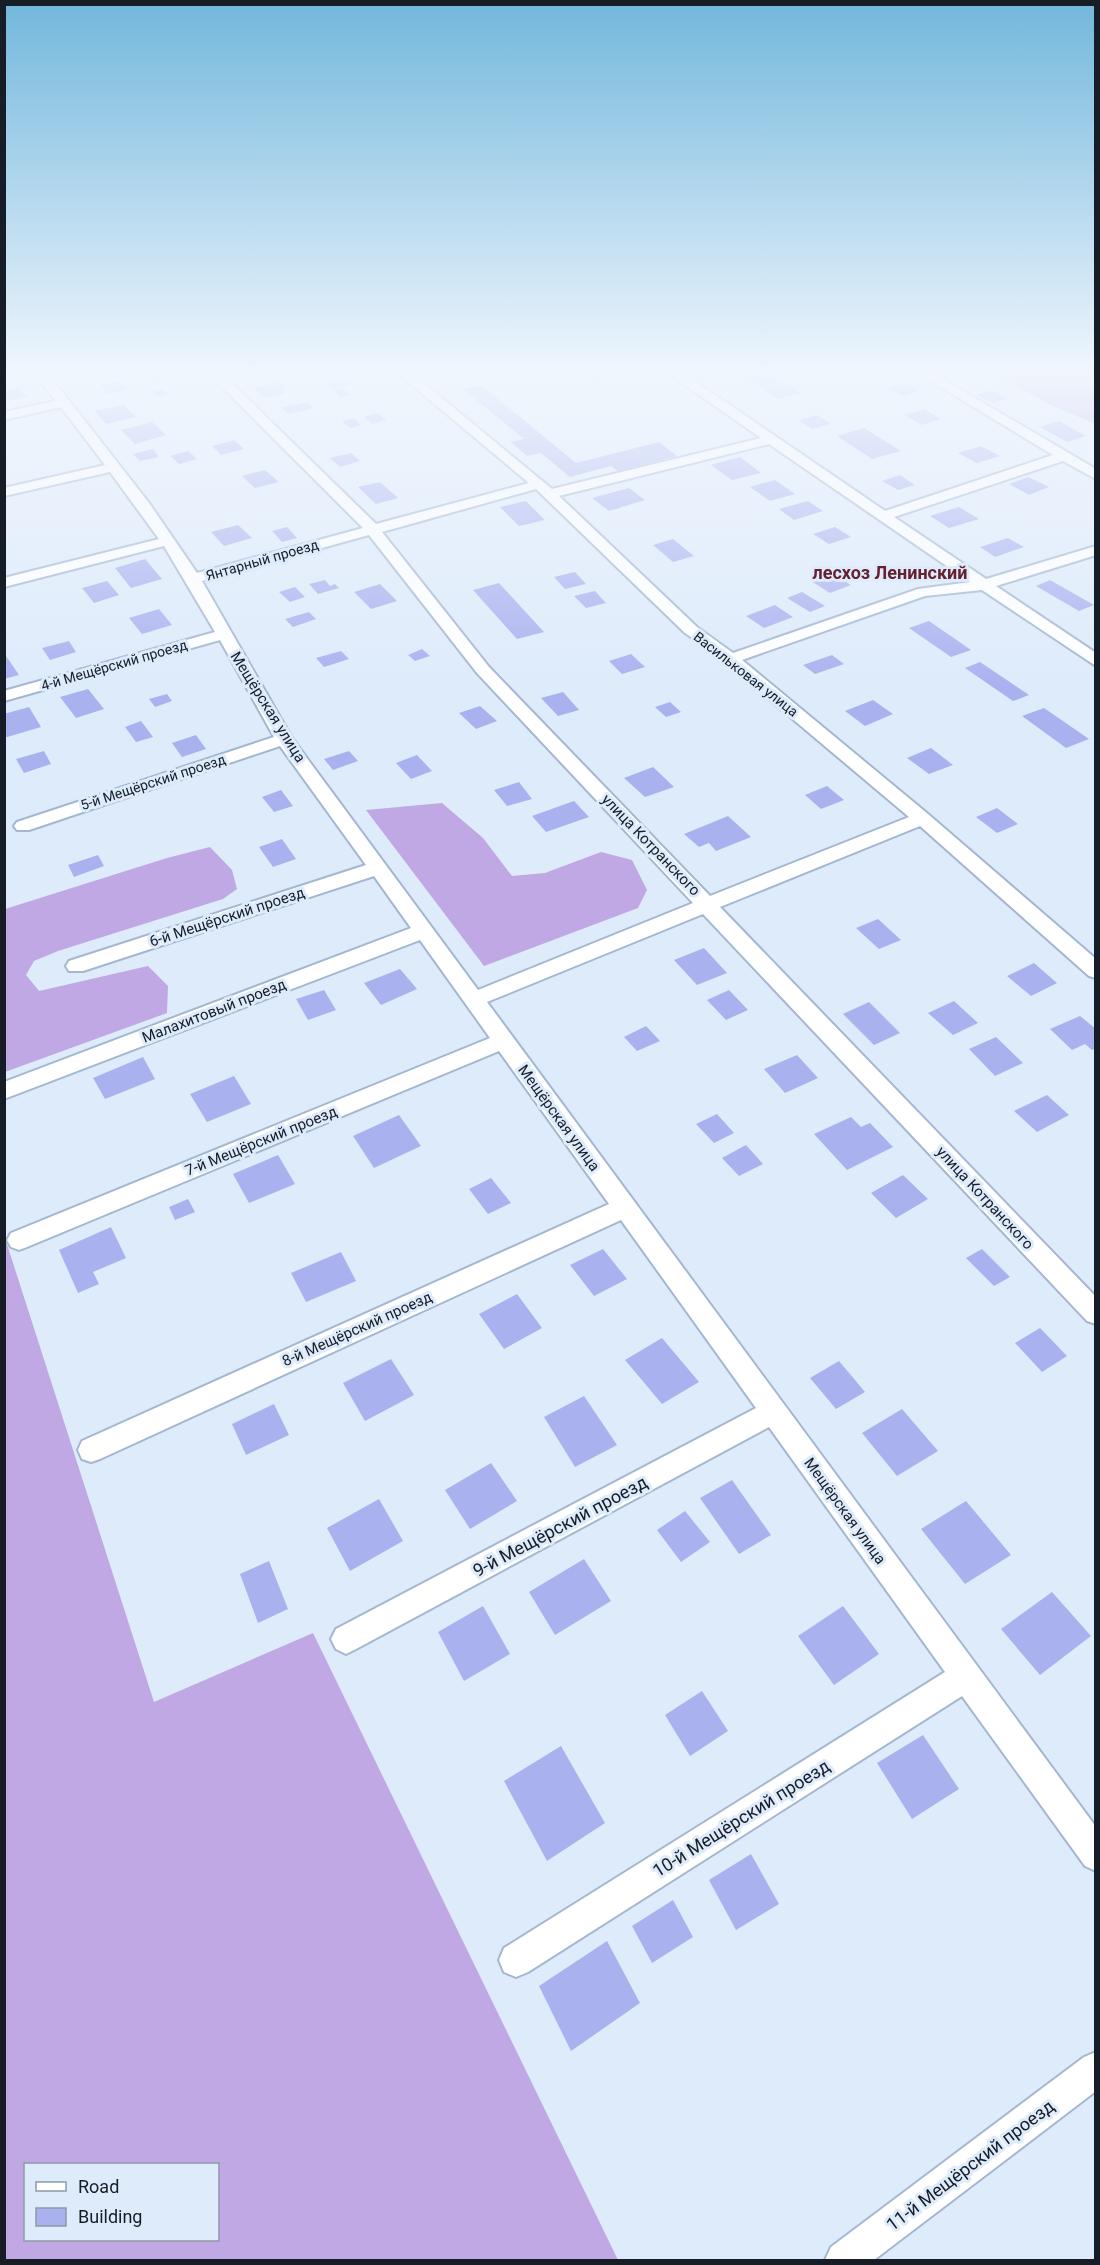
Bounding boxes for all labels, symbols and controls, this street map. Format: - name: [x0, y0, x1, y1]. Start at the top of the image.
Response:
- street label: Янтарный проезд: [204, 536, 321, 584]
- district label: лесхоз Ленинский: [813, 562, 967, 583]
- street label: Васильковая улица: [691, 628, 801, 720]
- street label: 4-й Мещёрский проезд: [39, 636, 189, 694]
- street label: Мещёрская улица: [227, 648, 309, 766]
- street label: 5-й Мещёрский проезд: [79, 751, 228, 813]
- street label: улица Котранского: [598, 790, 704, 900]
- street label: 6-й Мещёрский проезд: [147, 883, 307, 951]
- street label: Малахитовый проезд: [140, 975, 288, 1047]
- street label: Мещёрская улица: [514, 1061, 604, 1175]
- street label: 7-й Мещёрский проезд: [182, 1102, 340, 1180]
- street label: улица Котранского: [933, 1143, 1037, 1253]
- street label: 8-й Мещёрский проезд: [279, 1288, 435, 1370]
- street label: Мещёрская улица: [800, 1454, 890, 1568]
- street label: 9-й Мещёрский проезд: [469, 1471, 651, 1581]
- street label: 10-й Мещёрский проезд: [649, 1755, 833, 1881]
- street label: 11-й Мещёрский проезд: [882, 2095, 1058, 2235]
- legend: [24, 2163, 219, 2241]
- text: Road: [78, 2176, 119, 2197]
- text: Building: [78, 2206, 142, 2227]

